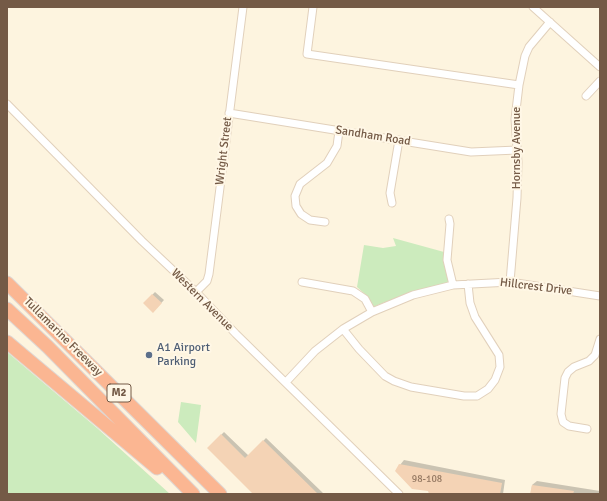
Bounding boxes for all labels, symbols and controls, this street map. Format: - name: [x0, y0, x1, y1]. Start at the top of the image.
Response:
- street label: Hornsby Avenue: [510, 107, 524, 189]
- street label: Wright Street: [213, 116, 235, 186]
- street label: Sandham Road: [334, 123, 412, 149]
- street label: Western Avenue: [168, 266, 236, 334]
- street label: Hillcrest Drive: [499, 275, 573, 299]
- street label: Tullamarine Freeway: [21, 295, 105, 379]
- place label: A1 Airport Parking: [157, 341, 210, 369]
- marker: A1 Airport Parking: [144, 350, 154, 360]
- road number: M2: [107, 384, 131, 402]
- house number: 98-108: [412, 473, 442, 485]

